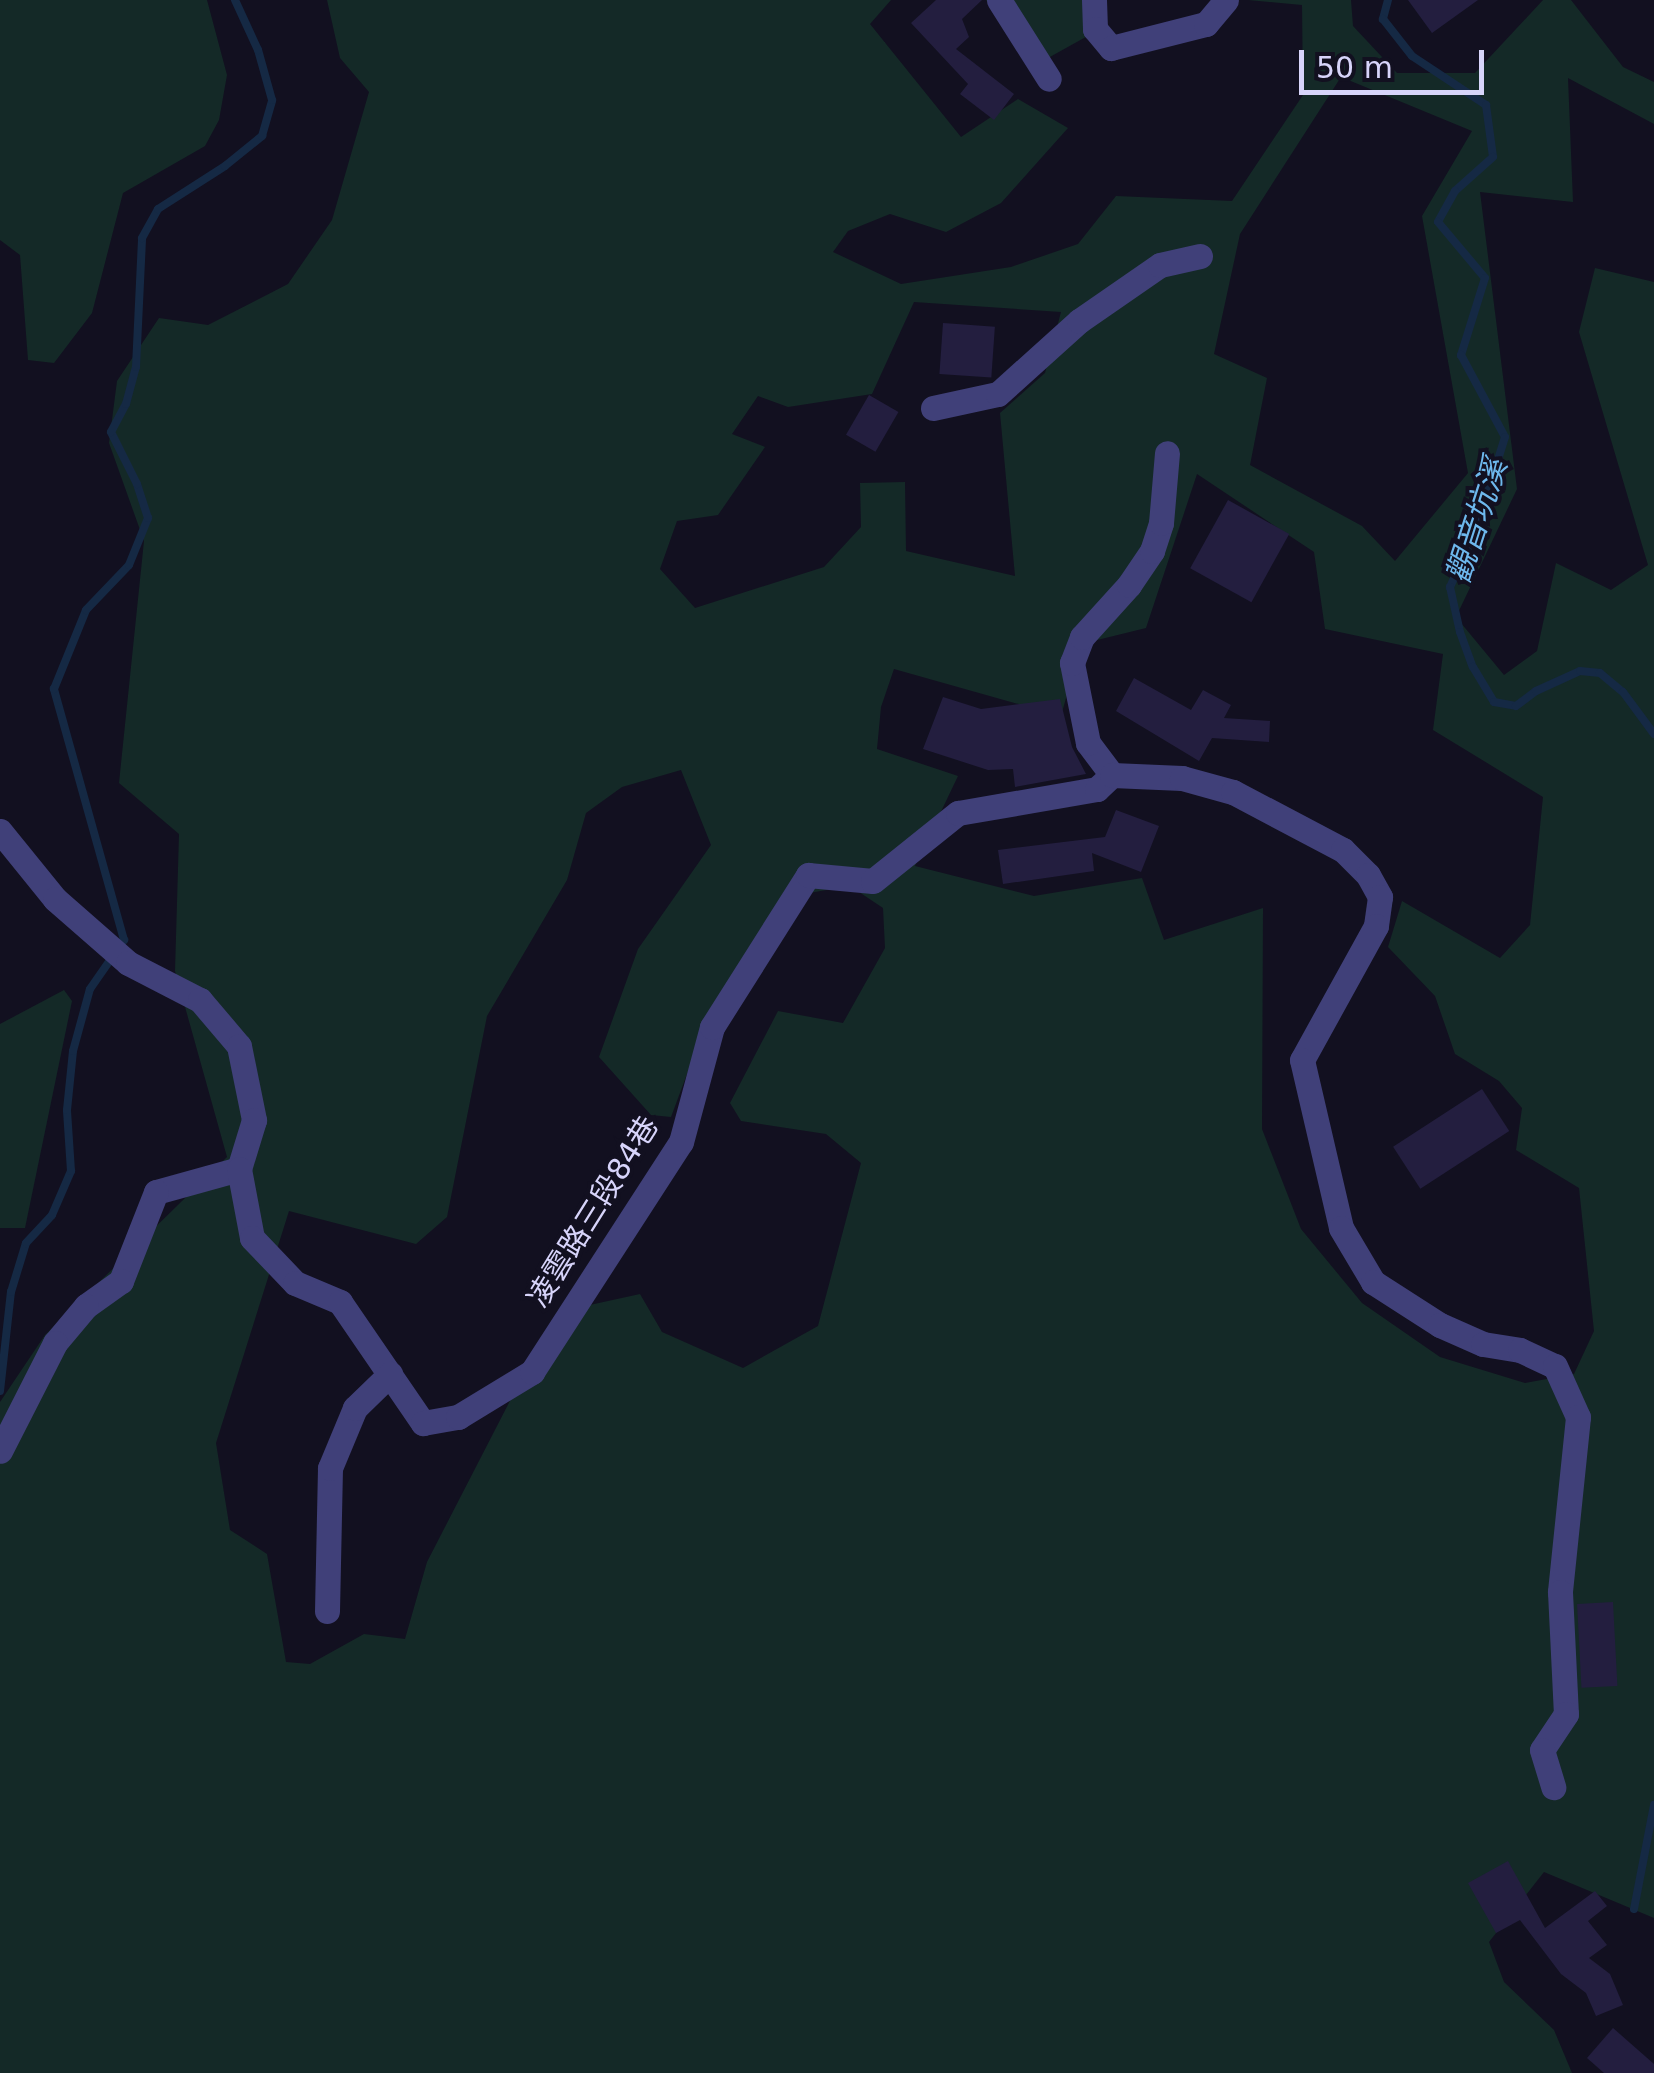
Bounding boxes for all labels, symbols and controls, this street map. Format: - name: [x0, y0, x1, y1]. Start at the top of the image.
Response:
- scale bar: [1304, 30, 1489, 92]
- text: 50 m: [1316, 50, 1393, 85]
- water label: 觀音坑溪: [1439, 454, 1515, 588]
- street label: 凌雲路三段84巷: [520, 1110, 666, 1314]

